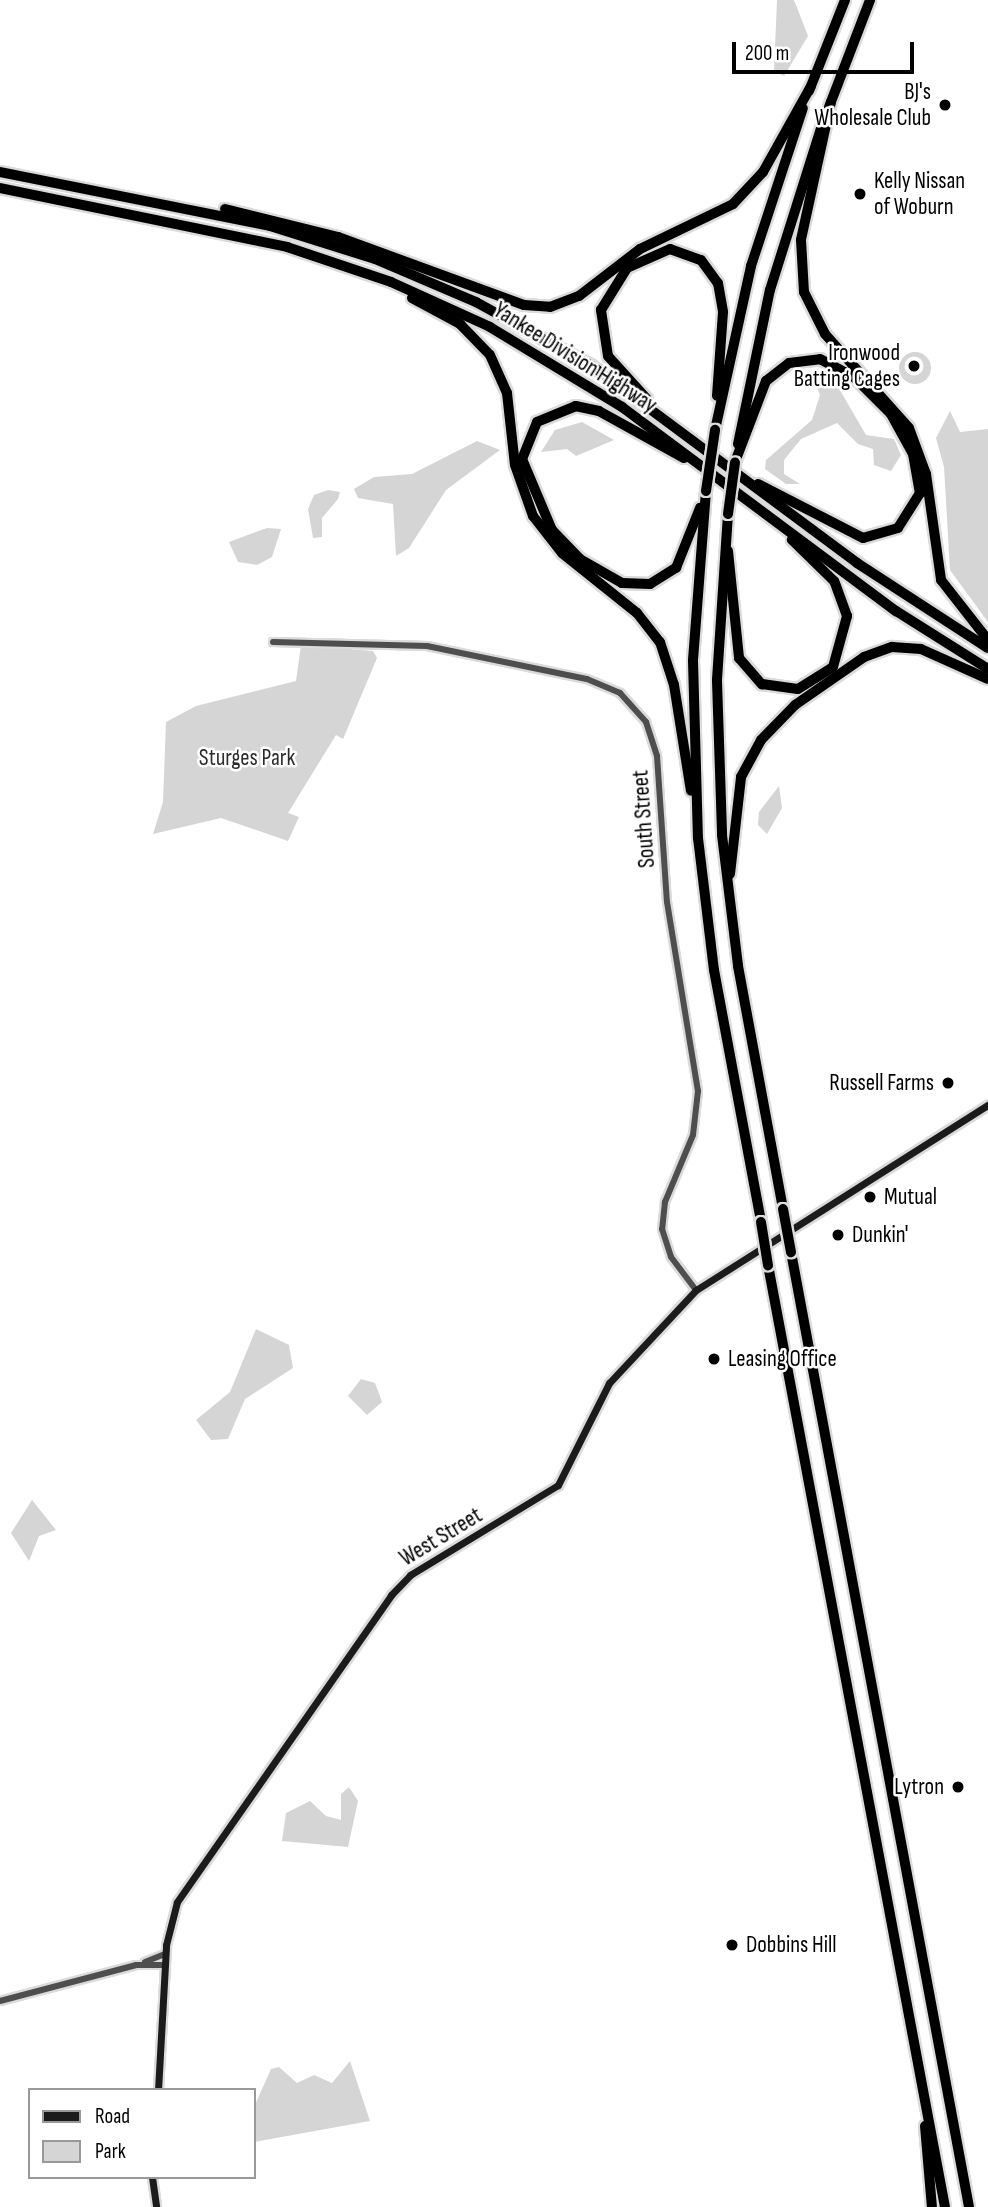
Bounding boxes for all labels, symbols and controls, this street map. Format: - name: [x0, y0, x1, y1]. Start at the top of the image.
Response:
- scale bar: [736, 28, 918, 72]
- text: 200 m: [745, 41, 789, 66]
- place label: BJ's Wholesale Club: [814, 78, 931, 132]
- marker: BJ's Wholesale Club: [937, 97, 953, 113]
- place label: Kelly Nissan of Woburn: [874, 167, 965, 221]
- marker: Kelly Nissan of Woburn: [852, 186, 868, 202]
- street label: Yankee Division Highway: [488, 297, 662, 419]
- place label: Ironwood Batting Cages: [794, 339, 900, 393]
- marker: Ironwood Batting Cages: [906, 358, 922, 374]
- park label: Sturges Park: [199, 744, 295, 772]
- street label: South Street: [627, 769, 661, 869]
- place label: Russell Farms: [829, 1069, 934, 1097]
- marker: Russell Farms: [940, 1075, 956, 1091]
- place label: Mutual: [884, 1183, 937, 1211]
- marker: Mutual: [862, 1189, 878, 1205]
- place label: Dunkin': [852, 1221, 908, 1249]
- marker: Dunkin': [830, 1227, 846, 1243]
- place label: Leasing Office: [728, 1345, 837, 1373]
- marker: Leasing Office: [706, 1351, 722, 1367]
- street label: West Street: [395, 1502, 487, 1572]
- place label: Lytron: [894, 1773, 944, 1801]
- marker: Lytron: [950, 1779, 966, 1795]
- place label: Dobbins Hill: [746, 1931, 837, 1959]
- marker: Dobbins Hill: [724, 1937, 740, 1953]
- legend: [28, 2088, 256, 2179]
- text: Road: [95, 2104, 130, 2129]
- text: Park: [95, 2139, 126, 2164]

